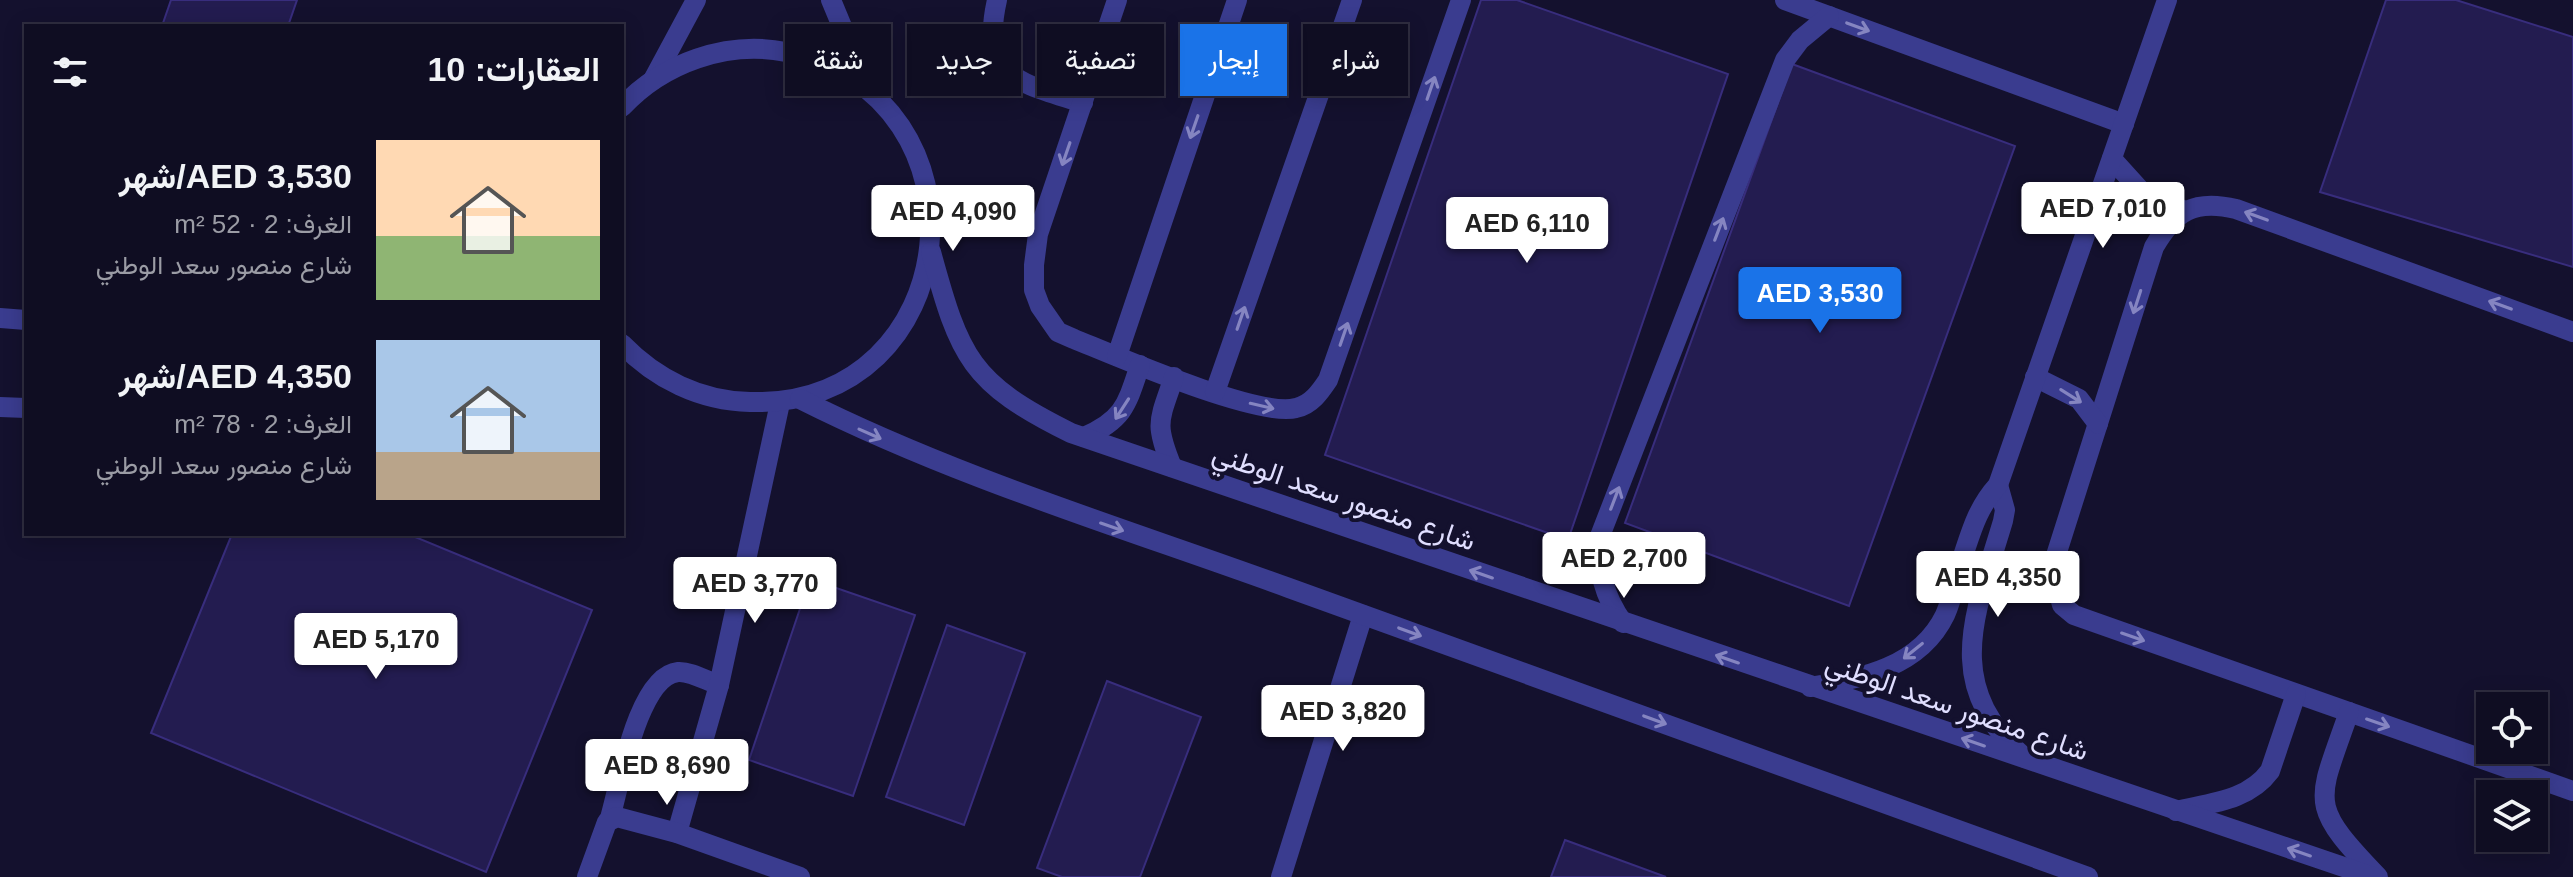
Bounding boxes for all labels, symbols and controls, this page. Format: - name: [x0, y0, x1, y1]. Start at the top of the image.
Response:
- one-way arrow: [1845, 21, 1870, 35]
- chip: شقة: [785, 24, 891, 96]
- chip: جديد: [907, 24, 1021, 96]
- chip: تصفية: [1037, 24, 1164, 96]
- chip: إيجار: [1180, 24, 1287, 96]
- chip: شراء: [1303, 24, 1408, 96]
- icon: filters: [48, 50, 92, 94]
- text: العقارات: 10: [427, 50, 600, 88]
- one-way arrow: [1424, 76, 1439, 101]
- one-way arrow: [1186, 114, 1200, 139]
- one-way arrow: [1057, 141, 1072, 166]
- text: AED 3,530/شهر: [119, 157, 352, 195]
- icon: home: [440, 172, 536, 268]
- pin: AED 7,010: [2011, 182, 2195, 250]
- pin: AED 4,090: [861, 185, 1045, 253]
- text: AED 7,010: [2039, 193, 2167, 223]
- text: AED 4,090: [889, 196, 1017, 226]
- pin: AED 6,110: [1435, 197, 1619, 265]
- text: AED 6,110: [1464, 208, 1590, 238]
- one-way arrow: [2244, 208, 2268, 222]
- text: الغرف: 2 · 52 m²: [174, 209, 352, 239]
- one-way arrow: [1713, 217, 1727, 242]
- text: شارع منصور سعد الوطني: [96, 250, 352, 280]
- pin: AED 3,530: [1728, 267, 1912, 335]
- text: AED 3,530: [1756, 278, 1884, 308]
- one-way arrow: [2128, 289, 2143, 314]
- one-way arrow: [2488, 297, 2513, 312]
- one-way arrow: [1235, 306, 1250, 331]
- one-way arrow: [1338, 321, 1353, 346]
- text: AED 4,350/شهر: [119, 357, 352, 395]
- icon: home: [440, 372, 536, 468]
- one-way arrow: [2059, 388, 2082, 404]
- one-way arrow: [1113, 398, 1130, 420]
- one-way arrow: [1249, 399, 1275, 414]
- text: الغرف: 2 · 78 m²: [174, 409, 352, 439]
- one-way arrow: [857, 427, 881, 442]
- street label: شارع منصور سعد الوطني: [1206, 437, 1480, 563]
- text: شارع منصور سعد الوطني: [96, 450, 352, 480]
- one-way arrow: [1609, 486, 1623, 510]
- one-way arrow: [1099, 521, 1124, 535]
- pin: AED 2,700: [1532, 532, 1716, 600]
- text: AED 2,700: [1560, 543, 1688, 573]
- pin: AED 4,350: [1906, 551, 2090, 619]
- pin: AED 3,770: [663, 557, 847, 625]
- text: AED 4,350: [1934, 562, 2062, 592]
- one-way arrow: [1469, 566, 1494, 580]
- text: AED 3,770: [691, 568, 819, 598]
- pin: AED 5,170: [284, 613, 468, 681]
- text: AED 5,170: [312, 624, 440, 654]
- one-way arrow: [1397, 626, 1422, 640]
- one-way arrow: [2120, 630, 2145, 645]
- one-way arrow: [1904, 642, 1924, 660]
- street label: شارع منصور سعد الوطني: [1819, 647, 2093, 773]
- one-way arrow: [1715, 650, 1740, 665]
- pin: AED 3,820: [1251, 685, 1435, 753]
- map controls: [2476, 692, 2548, 852]
- button: locate: [2476, 692, 2548, 764]
- text: AED 3,820: [1279, 696, 1407, 726]
- one-way arrow: [1642, 714, 1667, 729]
- one-way arrow: [2365, 716, 2390, 731]
- one-way arrow: [1961, 734, 1986, 749]
- pin: AED 8,690: [575, 739, 759, 807]
- text: AED 8,690: [603, 750, 731, 780]
- button: layers: [2476, 780, 2548, 852]
- one-way arrow: [2287, 844, 2312, 859]

